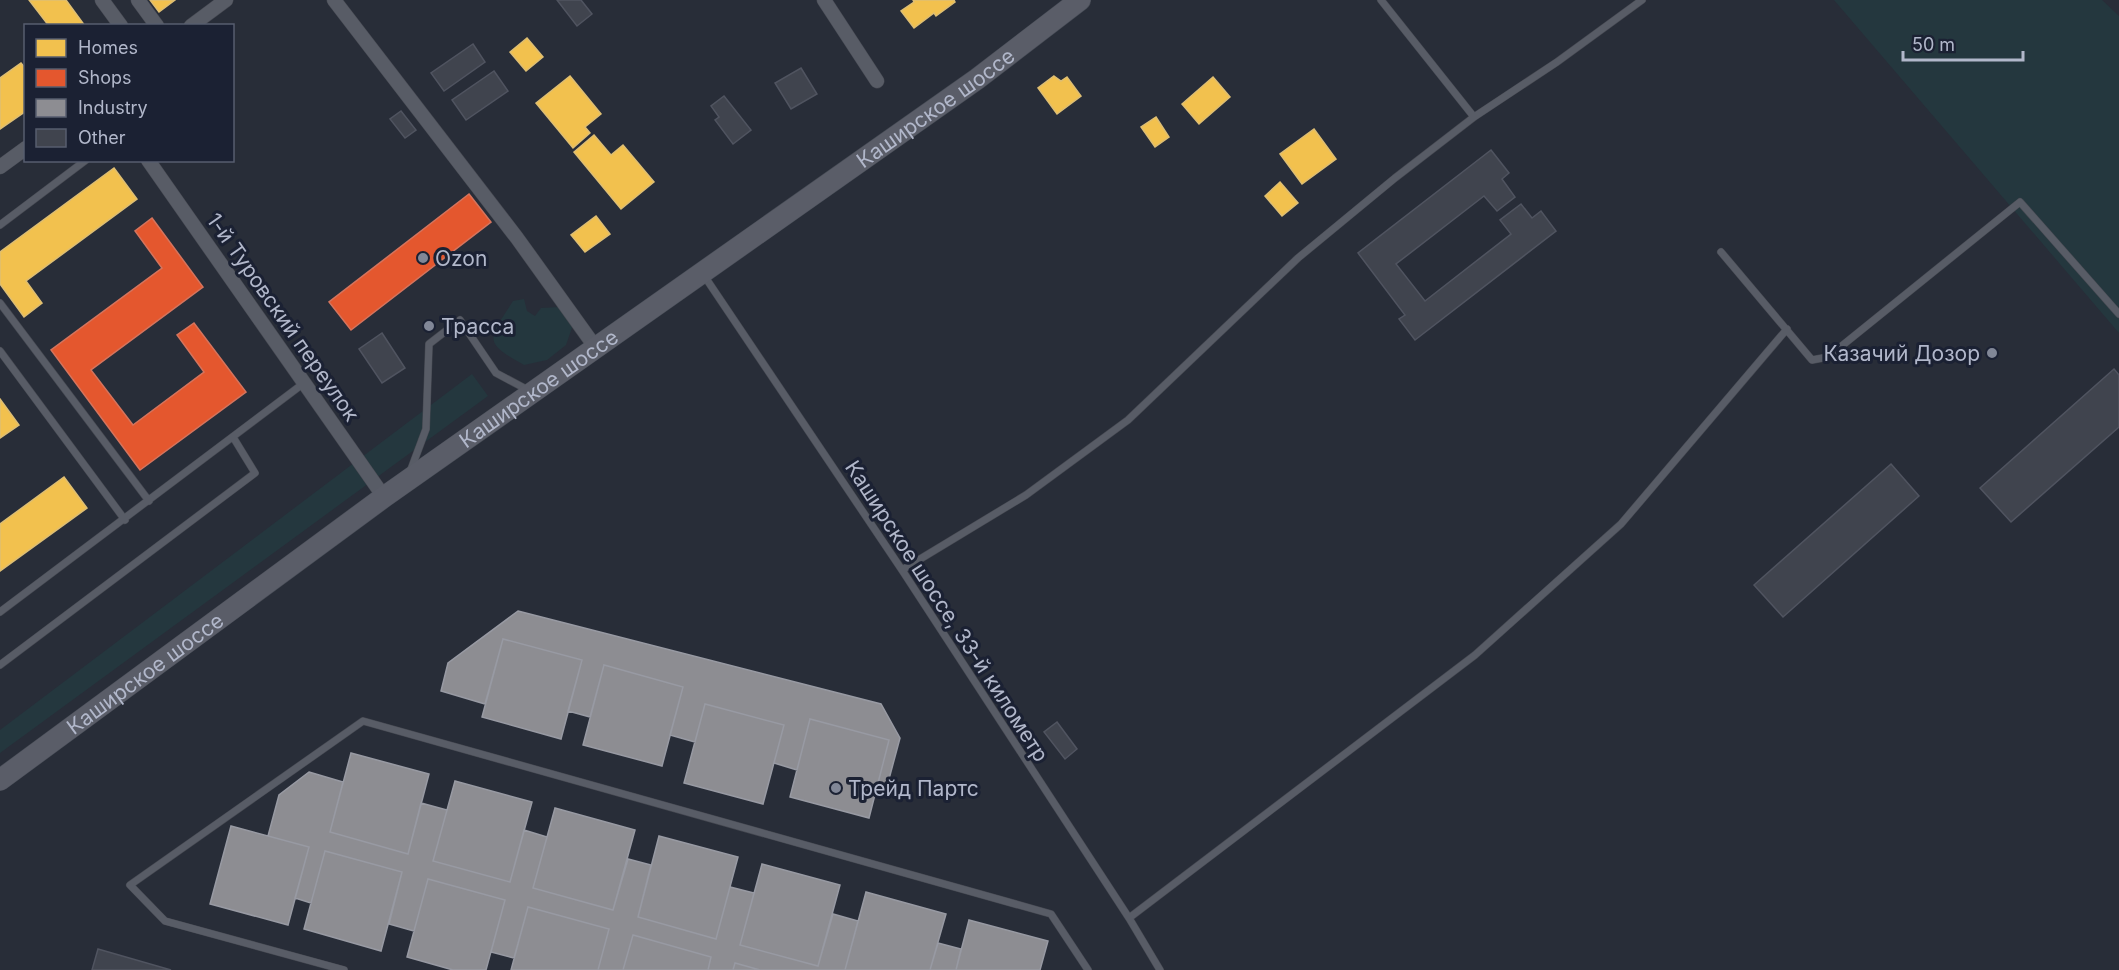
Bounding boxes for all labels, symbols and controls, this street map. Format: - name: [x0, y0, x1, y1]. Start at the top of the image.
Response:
- legend: [24, 24, 234, 162]
- scale bar: [1903, 24, 2023, 62]
- text: 50 m: [1912, 34, 1955, 55]
- text: Homes: [78, 37, 138, 58]
- street label: Каширское шоссе: [852, 43, 1019, 173]
- text: Shops: [78, 67, 132, 88]
- text: Industry: [78, 97, 148, 118]
- text: Other: [78, 127, 126, 148]
- street label: 1-й Туровский переулок: [202, 208, 365, 426]
- place label: Ozon: [435, 246, 487, 271]
- marker: Ozon: [416, 251, 430, 265]
- place label: Трасса: [441, 314, 514, 339]
- marker: Трасса: [422, 319, 436, 333]
- street label: Каширское шоссе: [454, 324, 623, 453]
- place label: Казачий Дозор: [1823, 341, 1980, 366]
- marker: Казачий Дозор: [1985, 346, 1999, 360]
- street label: Каширское шоссе, 33-й километр: [840, 456, 1054, 766]
- street label: Каширское шоссе: [62, 607, 228, 739]
- place label: Трейд Партс: [848, 776, 979, 801]
- marker: Трейд Партс: [829, 781, 843, 795]

